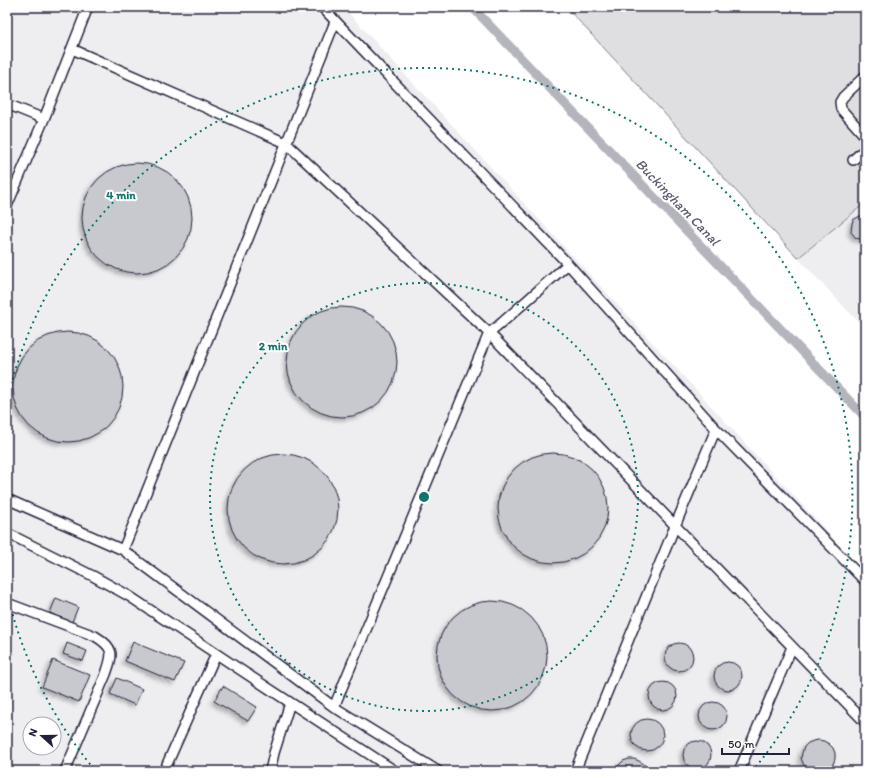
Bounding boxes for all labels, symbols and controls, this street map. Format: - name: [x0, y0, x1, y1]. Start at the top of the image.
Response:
- water label: Buckingham Canal: [632, 156, 724, 250]
- text: 4 min: [106, 188, 136, 202]
- text: 2 min: [259, 339, 288, 353]
- centre of rings: [417, 490, 431, 504]
- north arrow: [22, 716, 62, 756]
- text: N: [26, 727, 41, 738]
- scale bar: [722, 730, 789, 756]
- text: 50 m: [728, 737, 754, 751]

